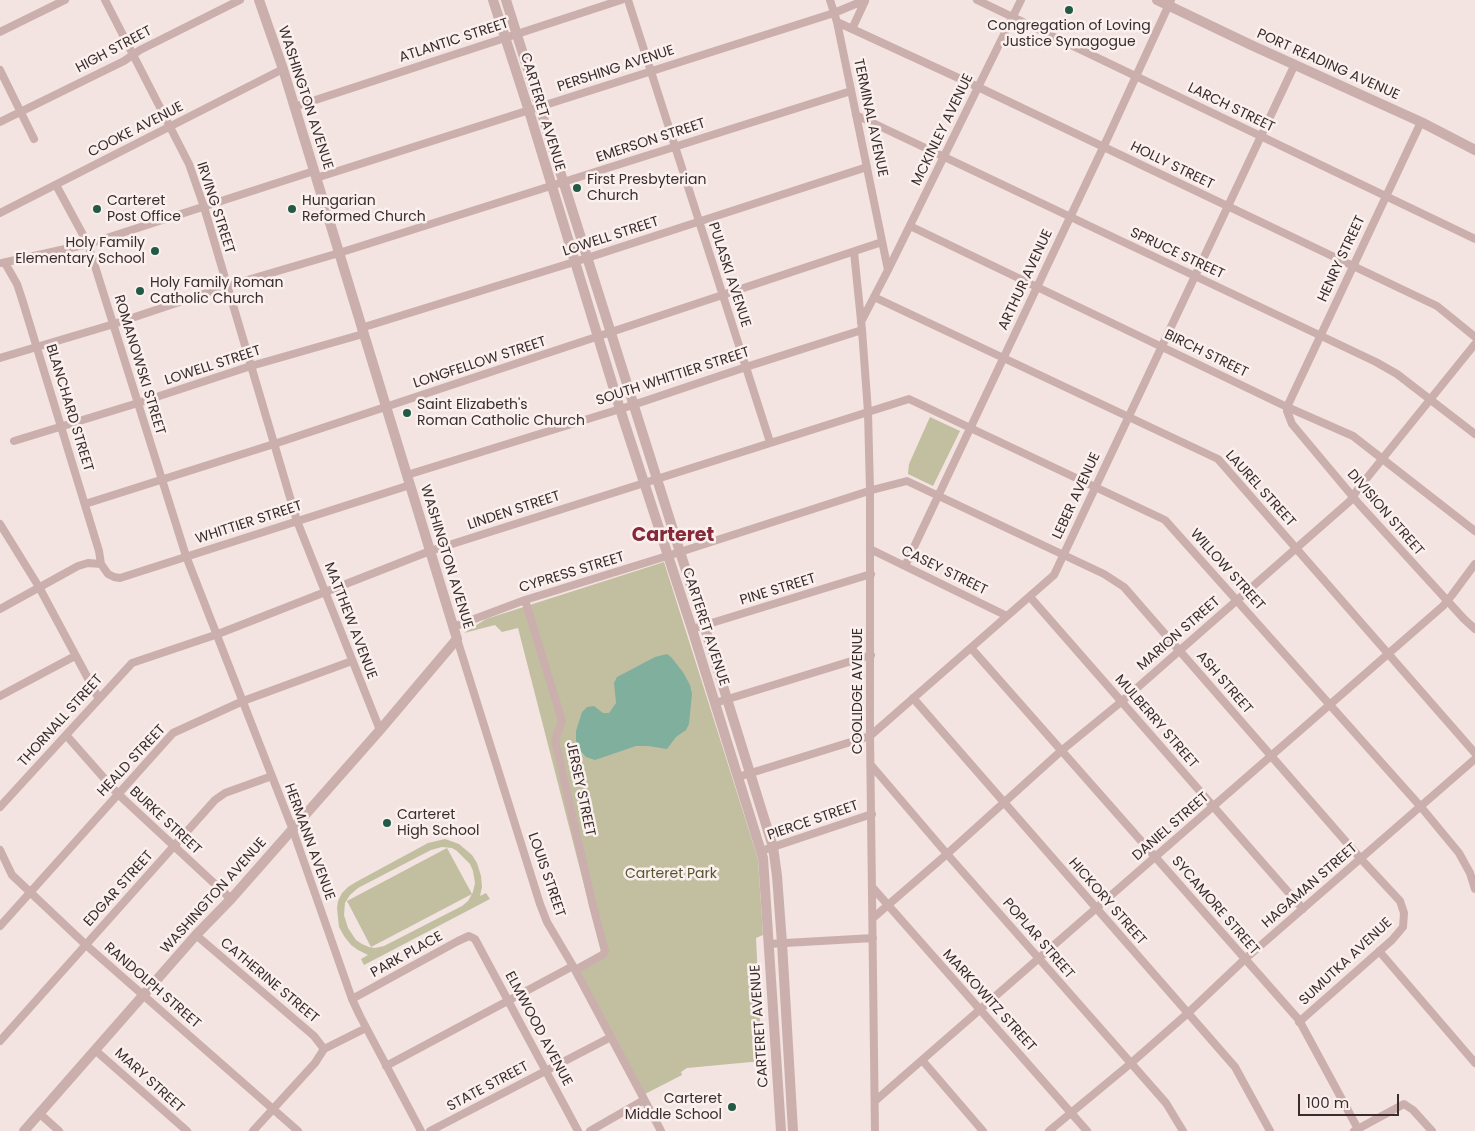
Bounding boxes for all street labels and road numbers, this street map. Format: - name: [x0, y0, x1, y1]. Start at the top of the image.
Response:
- street label: ATLANTIC STREET: [397, 15, 511, 67]
- street label: HIGH STREET: [73, 23, 155, 77]
- street label: WASHINGTON AVENUE: [274, 24, 336, 172]
- street label: PORT READING AVENUE: [1254, 26, 1402, 104]
- street label: PERSHING AVENUE: [555, 42, 677, 96]
- street label: CARTERET AVENUE: [516, 51, 568, 173]
- street label: TERMINAL AVENUE: [849, 57, 891, 179]
- street label: MCKINLEY AVENUE: [909, 71, 977, 189]
- street label: LARCH STREET: [1185, 80, 1277, 136]
- street label: COOKE AVENUE: [86, 99, 186, 161]
- street label: EMERSON STREET: [594, 115, 708, 167]
- street label: HOLLY STREET: [1127, 139, 1217, 193]
- street label: IRVING STREET: [192, 160, 238, 256]
- street label: HENRY STREET: [1315, 213, 1369, 305]
- street label: LOWELL STREET: [561, 214, 661, 260]
- street label: PULASKI AVENUE: [704, 220, 754, 330]
- street label: SPRUCE STREET: [1127, 225, 1227, 283]
- street label: ARTHUR AVENUE: [995, 227, 1057, 333]
- street label: ROMANOWSKI STREET: [110, 293, 168, 437]
- street label: BIRCH STREET: [1161, 327, 1251, 381]
- street label: LONGFELLOW STREET: [411, 334, 549, 392]
- street label: BLANCHARD STREET: [42, 342, 96, 474]
- street label: LOWELL STREET: [163, 343, 263, 389]
- street label: SOUTH WHITTIER STREET: [594, 344, 752, 410]
- street label: LAUREL STREET: [1221, 447, 1299, 531]
- street label: LEBER AVENUE: [1050, 450, 1104, 542]
- street label: DIVISION STREET: [1343, 466, 1427, 560]
- street label: WASHINGTON AVENUE: [416, 483, 476, 631]
- street label: LINDEN STREET: [466, 488, 562, 534]
- street label: WHITTIER STREET: [194, 498, 304, 548]
- street label: WILLOW STREET: [1186, 526, 1268, 614]
- street label: CASEY STREET: [898, 543, 990, 599]
- street label: CYPRESS STREET: [517, 549, 627, 597]
- street label: MATTHEW AVENUE: [320, 560, 380, 682]
- street label: CARTERET AVENUE: [678, 566, 732, 688]
- street label: PINE STREET: [738, 570, 818, 610]
- street label: MARION STREET: [1134, 593, 1224, 675]
- street label: COOLIDGE AVENUE: [850, 628, 866, 754]
- street label: ASH STREET: [1192, 648, 1256, 718]
- street label: THORNALL STREET: [15, 671, 107, 771]
- street label: MULBERRY STREET: [1111, 672, 1201, 772]
- street label: HEALD STREET: [94, 722, 170, 800]
- street label: JERSEY STREET: [562, 740, 598, 838]
- street label: HERMANN AVENUE: [280, 781, 338, 903]
- street label: BURKE STREET: [126, 783, 204, 859]
- street label: DANIEL STREET: [1129, 789, 1213, 865]
- street label: PIERCE STREET: [765, 798, 861, 844]
- street label: LOUIS STREET: [524, 831, 568, 919]
- street label: WASHINGTON AVENUE: [158, 835, 270, 957]
- street label: HAGAMAN STREET: [1259, 840, 1361, 932]
- street label: EDGAR STREET: [81, 848, 157, 930]
- street label: SYCAMORE STREET: [1168, 853, 1262, 959]
- street label: HICKORY STREET: [1065, 855, 1149, 949]
- street label: POPLAR STREET: [998, 895, 1078, 983]
- street label: SUMUTKA AVENUE: [1296, 915, 1396, 1009]
- street label: PARK PLACE: [368, 928, 446, 982]
- street label: CATHERINE STREET: [216, 935, 322, 1027]
- street label: RANDOLPH STREET: [100, 939, 204, 1033]
- street label: MARKOWITZ STREET: [939, 946, 1039, 1056]
- street label: CARTERET AVENUE: [747, 964, 773, 1088]
- street label: ELMWOOD AVENUE: [501, 969, 575, 1089]
- street label: MARY STREET: [111, 1045, 187, 1117]
- street label: STATE STREET: [444, 1058, 532, 1116]

